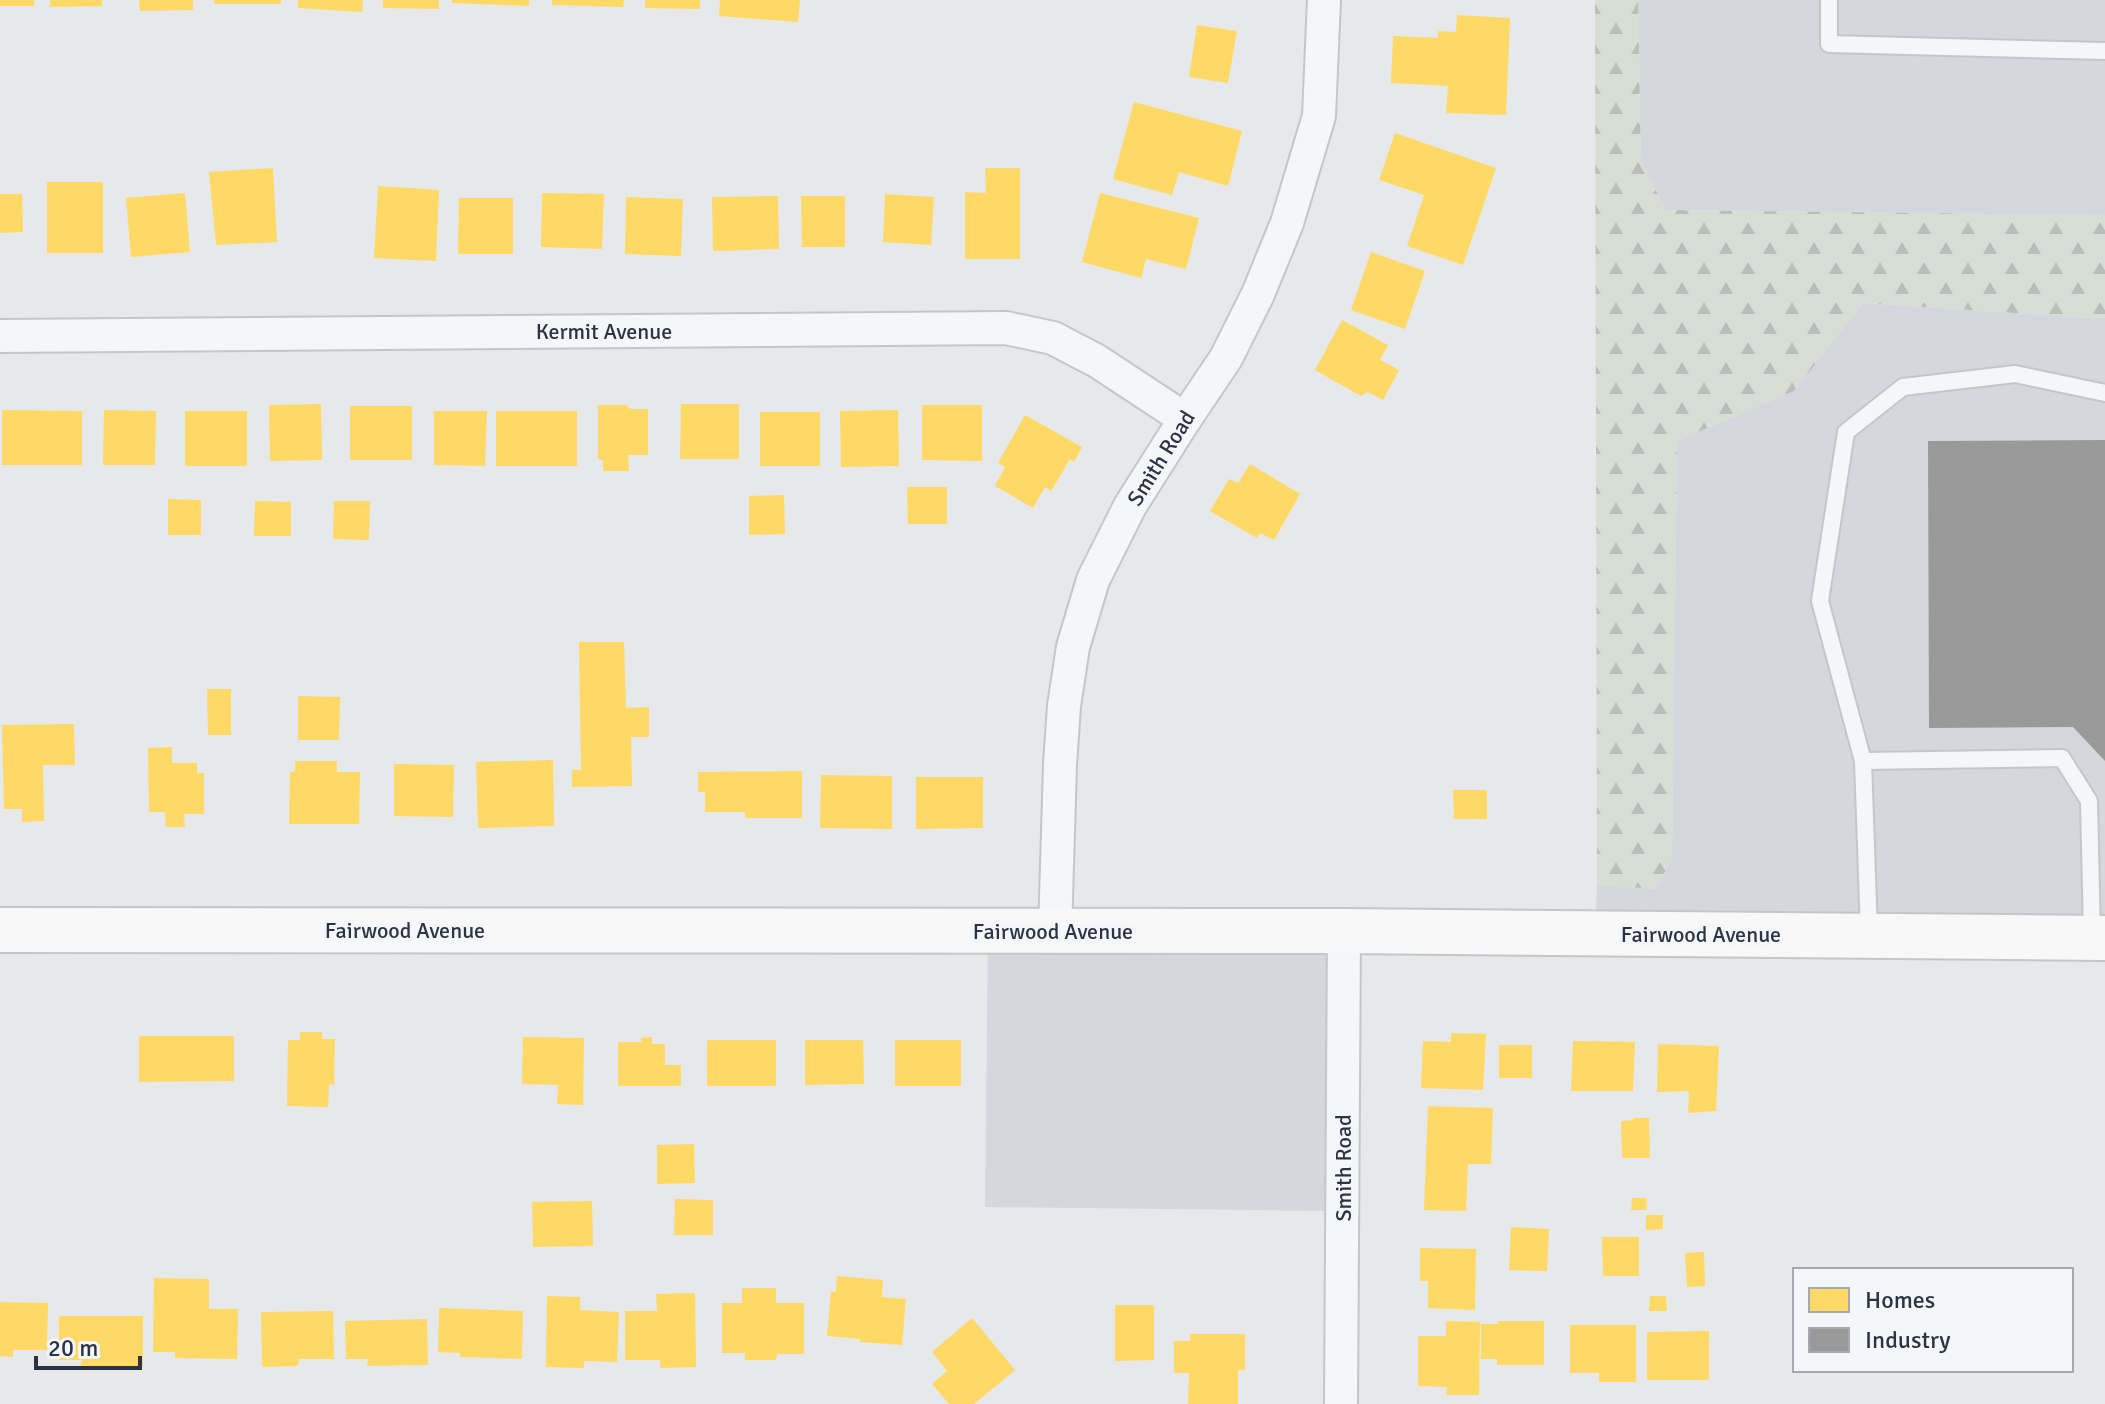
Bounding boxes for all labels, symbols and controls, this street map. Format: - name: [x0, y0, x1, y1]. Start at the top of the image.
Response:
- street label: Kermit Avenue: [536, 318, 672, 345]
- street label: Smith Road: [1121, 405, 1201, 511]
- street label: Fairwood Avenue: [325, 917, 485, 944]
- street label: Fairwood Avenue: [973, 918, 1133, 945]
- street label: Fairwood Avenue: [1621, 921, 1781, 948]
- street label: Smith Road: [1330, 1114, 1357, 1222]
- legend: [1793, 1268, 2073, 1372]
- text: Homes: [1865, 1285, 1935, 1315]
- scale bar: [36, 1320, 140, 1370]
- text: Industry: [1865, 1325, 1951, 1355]
- text: 20 m: [48, 1333, 98, 1363]

